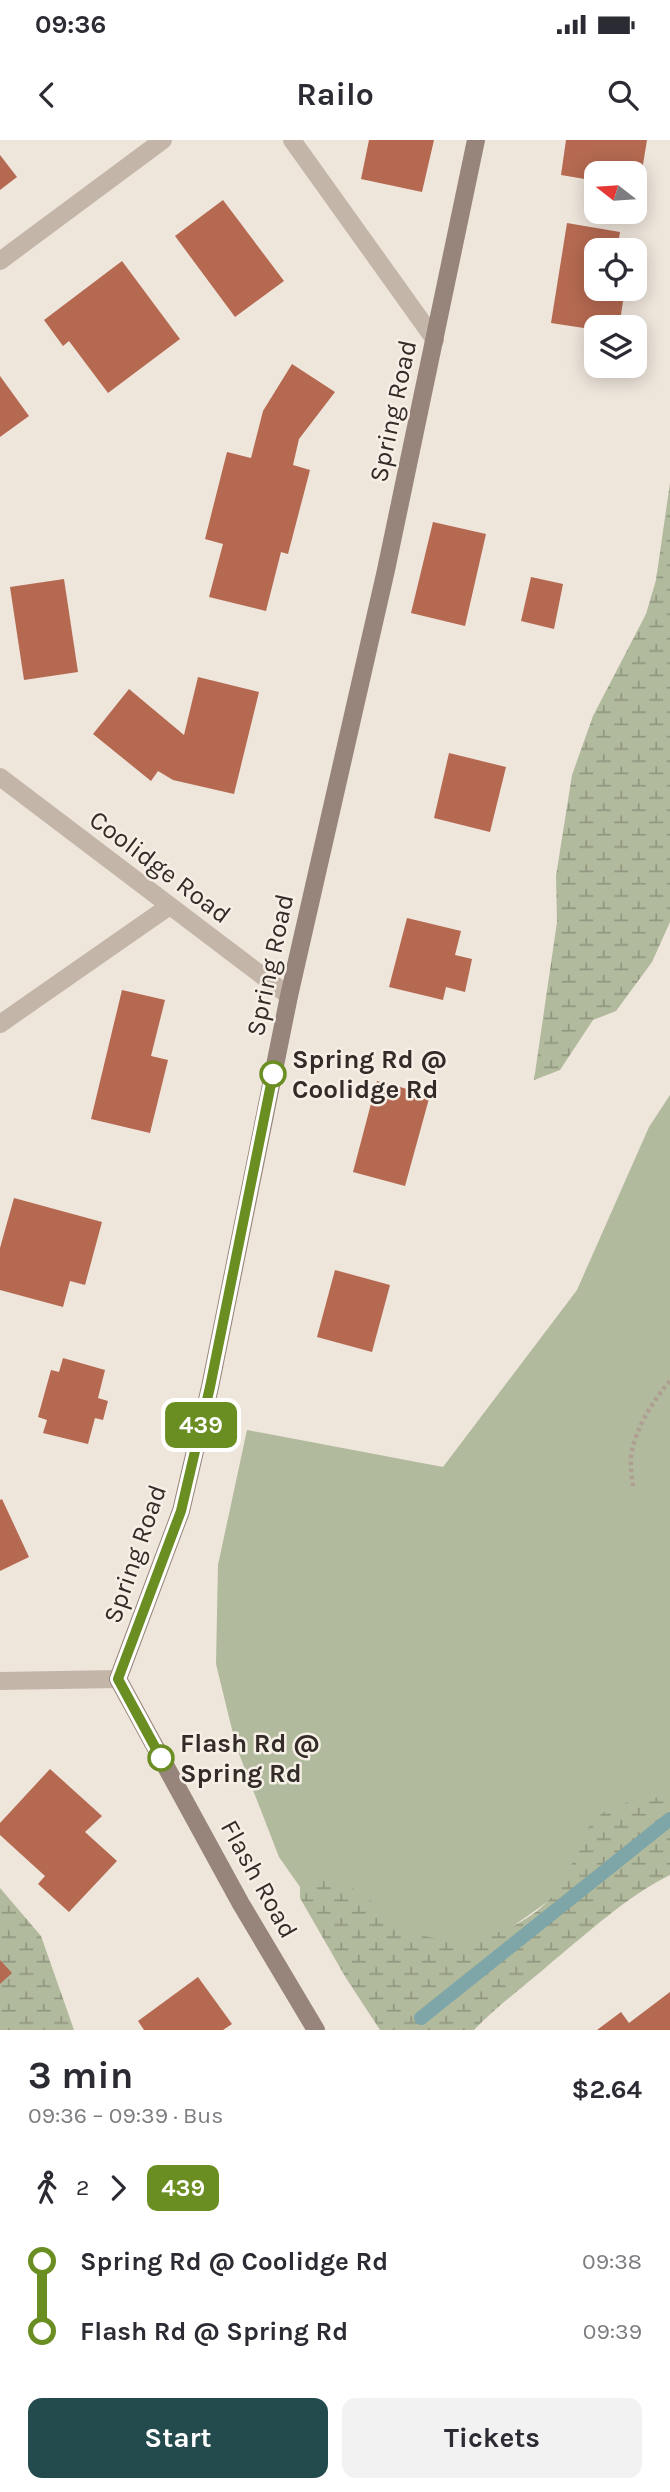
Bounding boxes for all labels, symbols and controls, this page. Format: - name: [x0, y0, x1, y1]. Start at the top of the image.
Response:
- text: 09:36: [35, 9, 106, 40]
- icon: back: [28, 76, 66, 114]
- text: Railo: [296, 76, 374, 113]
- icon: search: [604, 76, 642, 114]
- north arrow: [584, 161, 648, 224]
- map controls: [584, 161, 647, 378]
- button: locate: [584, 238, 647, 301]
- button: layers: [584, 315, 647, 378]
- street label: Spring Road: [363, 337, 423, 485]
- street label: Coolidge Road: [83, 804, 237, 930]
- street label: Spring Road: [240, 891, 300, 1039]
- place label: Spring Rd @ Coolidge Rd: [292, 1044, 447, 1105]
- marker: Spring Rd @ Coolidge Rd: [260, 1061, 286, 1087]
- line badge: 439: [161, 1402, 241, 1448]
- text: 439: [179, 1411, 223, 1439]
- street label: Spring Road: [97, 1481, 173, 1627]
- place label: Flash Rd @ Spring Rd: [180, 1728, 320, 1789]
- marker: Flash Rd @ Spring Rd: [148, 1745, 174, 1771]
- street label: Flash Road: [214, 1814, 304, 1944]
- text: 3 min: [28, 2053, 133, 2098]
- text: $2.64: [572, 2074, 642, 2105]
- text: 09:36 – 09:39 · Bus: [28, 2102, 223, 2129]
- icon: walk: [28, 2169, 66, 2207]
- icon: forward: [99, 2169, 137, 2207]
- text: 2: [76, 2174, 89, 2201]
- text: 439: [161, 2174, 205, 2202]
- text: Spring Rd @ Coolidge Rd: [80, 2246, 388, 2277]
- text: 09:38: [582, 2248, 642, 2275]
- text: Flash Rd @ Spring Rd: [80, 2316, 348, 2347]
- text: 09:39: [583, 2318, 642, 2345]
- button: Start: [28, 2398, 328, 2478]
- button: Tickets: [342, 2398, 642, 2478]

